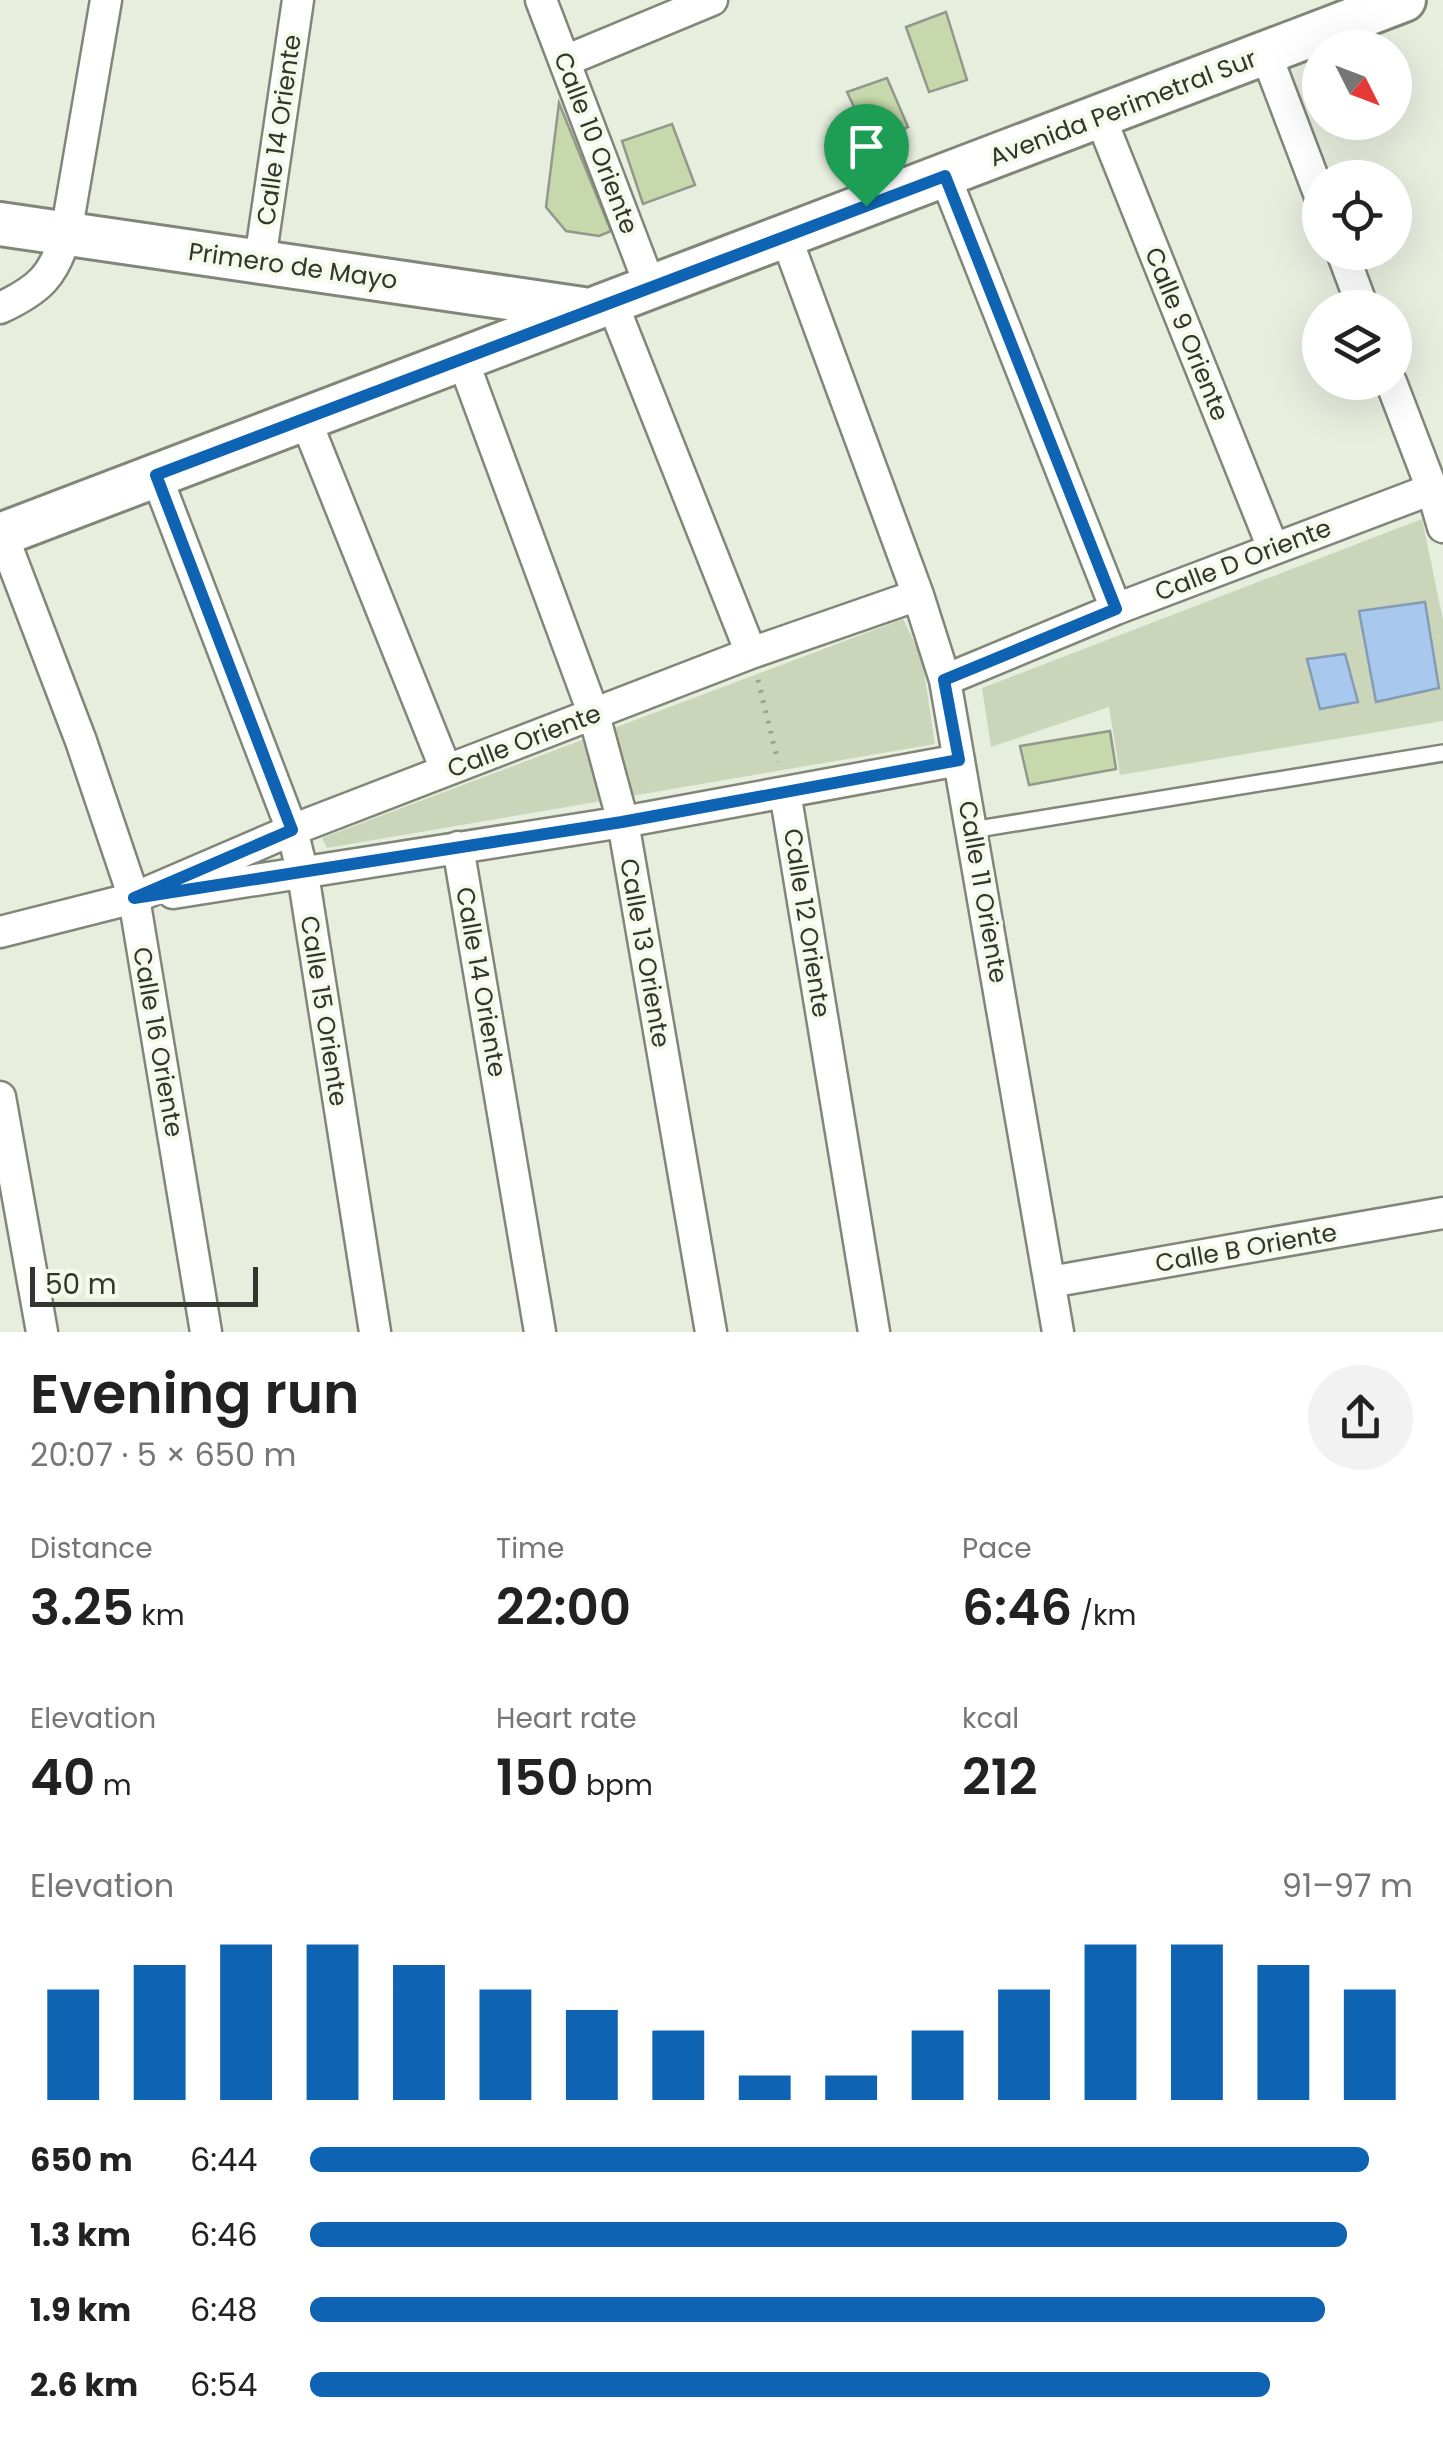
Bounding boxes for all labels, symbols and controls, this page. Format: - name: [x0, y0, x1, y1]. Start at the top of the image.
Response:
- north arrow: [1302, 30, 1412, 140]
- map controls: [1302, 30, 1412, 400]
- street label: Calle 14 Oriente: [248, 32, 310, 228]
- street label: Avenida Perimetral Sur: [984, 41, 1262, 175]
- street label: Calle 10 Oriente: [545, 47, 647, 239]
- pin: [824, 104, 909, 207]
- icon: arrive: [839, 119, 894, 174]
- button: locate: [1302, 160, 1412, 270]
- street label: Primero de Mayo: [186, 234, 400, 298]
- street label: Calle 9 Oriente: [1136, 242, 1238, 426]
- button: layers: [1302, 290, 1412, 400]
- street label: Calle D Oriente: [1150, 510, 1336, 610]
- street label: Calle Oriente: [442, 696, 606, 786]
- street label: Calle 11 Oriente: [950, 798, 1016, 986]
- street label: Calle 12 Oriente: [775, 826, 839, 1020]
- street label: Calle 13 Oriente: [611, 856, 679, 1050]
- street label: Calle 14 Oriente: [447, 884, 515, 1080]
- street label: Calle 15 Oriente: [292, 913, 356, 1109]
- street label: Calle 16 Oriente: [124, 944, 192, 1140]
- street label: Calle B Oriente: [1152, 1215, 1340, 1281]
- scale bar: [30, 1262, 258, 1306]
- text: 50 m: [45, 1265, 116, 1304]
- text: Evening run: [30, 1355, 359, 1432]
- button: share: [1308, 1365, 1413, 1470]
- text: 20:07 · 5 × 650 m: [30, 1432, 297, 1477]
- text: Distance: [30, 1529, 153, 1568]
- text: Time: [496, 1529, 564, 1568]
- text: Pace: [962, 1529, 1032, 1568]
- text: 3.25: [30, 1572, 134, 1643]
- text: 22:00: [496, 1572, 631, 1643]
- text: 6:46: [962, 1572, 1072, 1643]
- text: km: [134, 1596, 185, 1635]
- text: /km: [1072, 1596, 1136, 1635]
- text: Elevation: [30, 1699, 156, 1738]
- text: Heart rate: [496, 1699, 637, 1738]
- text: kcal: [962, 1699, 1019, 1738]
- text: 40: [30, 1742, 95, 1813]
- text: 150: [496, 1742, 579, 1813]
- text: 212: [962, 1742, 1038, 1813]
- text: m: [95, 1766, 132, 1805]
- text: bpm: [579, 1766, 653, 1805]
- text: Elevation: [30, 1863, 174, 1908]
- text: 91–97 m: [1282, 1863, 1413, 1908]
- text: 650 m: [30, 2137, 133, 2182]
- text: 6:44: [190, 2137, 257, 2182]
- text: 1.3 km: [30, 2212, 131, 2257]
- text: 6:46: [190, 2212, 258, 2257]
- text: 1.9 km: [30, 2287, 131, 2332]
- text: 6:48: [190, 2287, 257, 2332]
- text: 2.6 km: [30, 2362, 138, 2407]
- text: 6:54: [190, 2362, 257, 2407]

